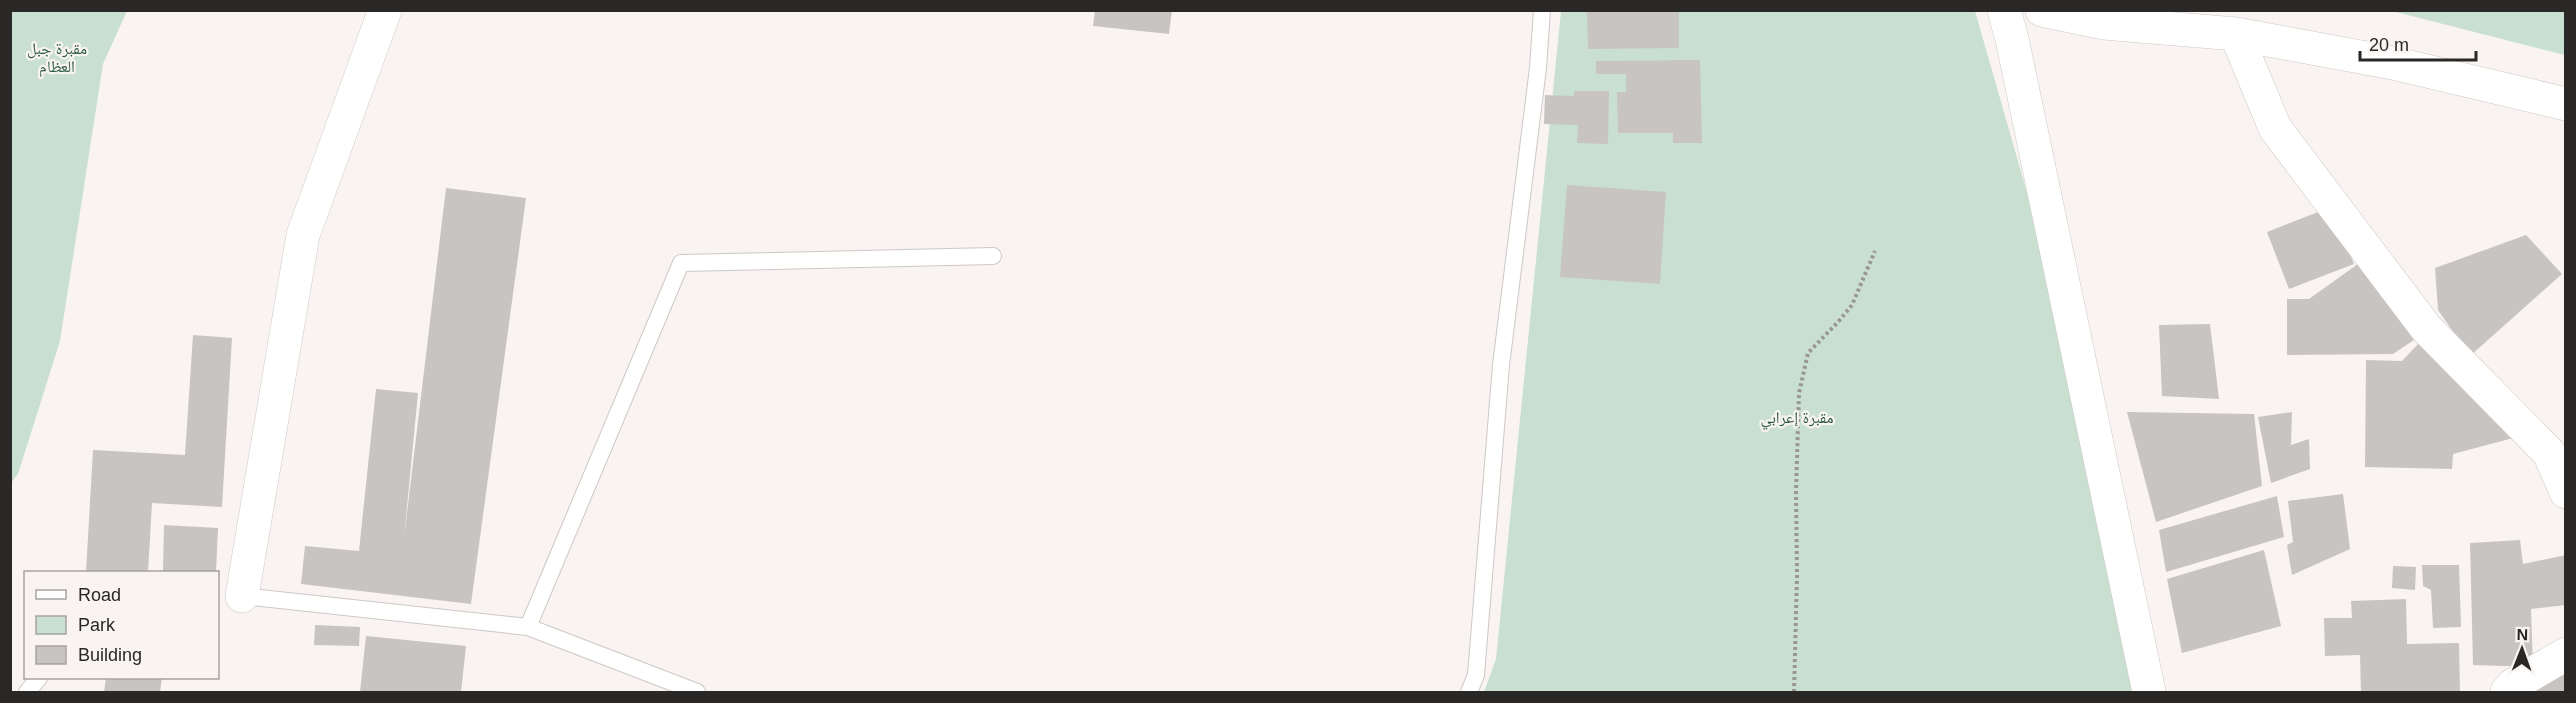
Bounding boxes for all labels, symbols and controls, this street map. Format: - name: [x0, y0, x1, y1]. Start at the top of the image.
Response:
- scale bar: [2360, 24, 2476, 62]
- text: 20 m: [2369, 35, 2409, 55]
- park label: مقبرة جبل العظام: [27, 40, 87, 77]
- park label: مقبرة إعرابي: [1760, 409, 1834, 430]
- legend: [24, 571, 219, 679]
- text: Road: [78, 585, 121, 605]
- text: Park: [78, 615, 116, 635]
- north arrow: [2492, 619, 2552, 679]
- text: N: [2516, 626, 2528, 643]
- text: Building: [78, 645, 142, 665]

